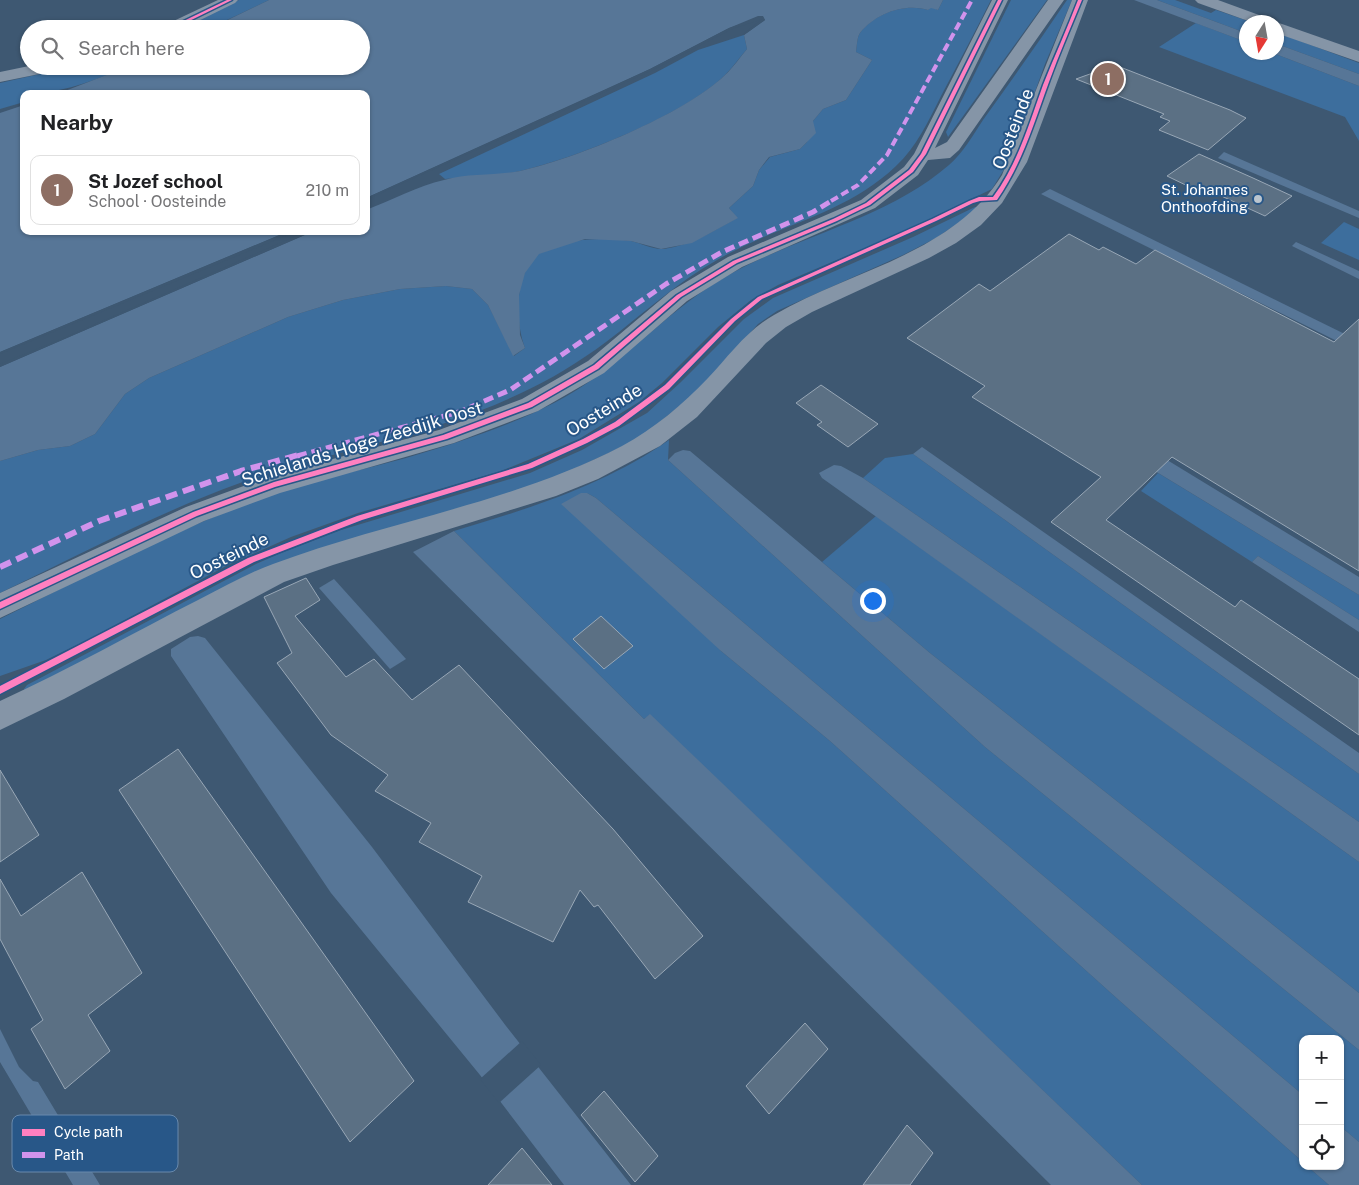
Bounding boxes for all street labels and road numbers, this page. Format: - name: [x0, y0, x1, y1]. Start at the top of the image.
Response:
- street label: Oosteinde: [988, 85, 1038, 172]
- street label: Oosteinde: [562, 379, 646, 440]
- street label: Schielands Hoge Zeedijk Oost: [239, 397, 485, 490]
- street label: Oosteinde: [186, 527, 272, 584]

